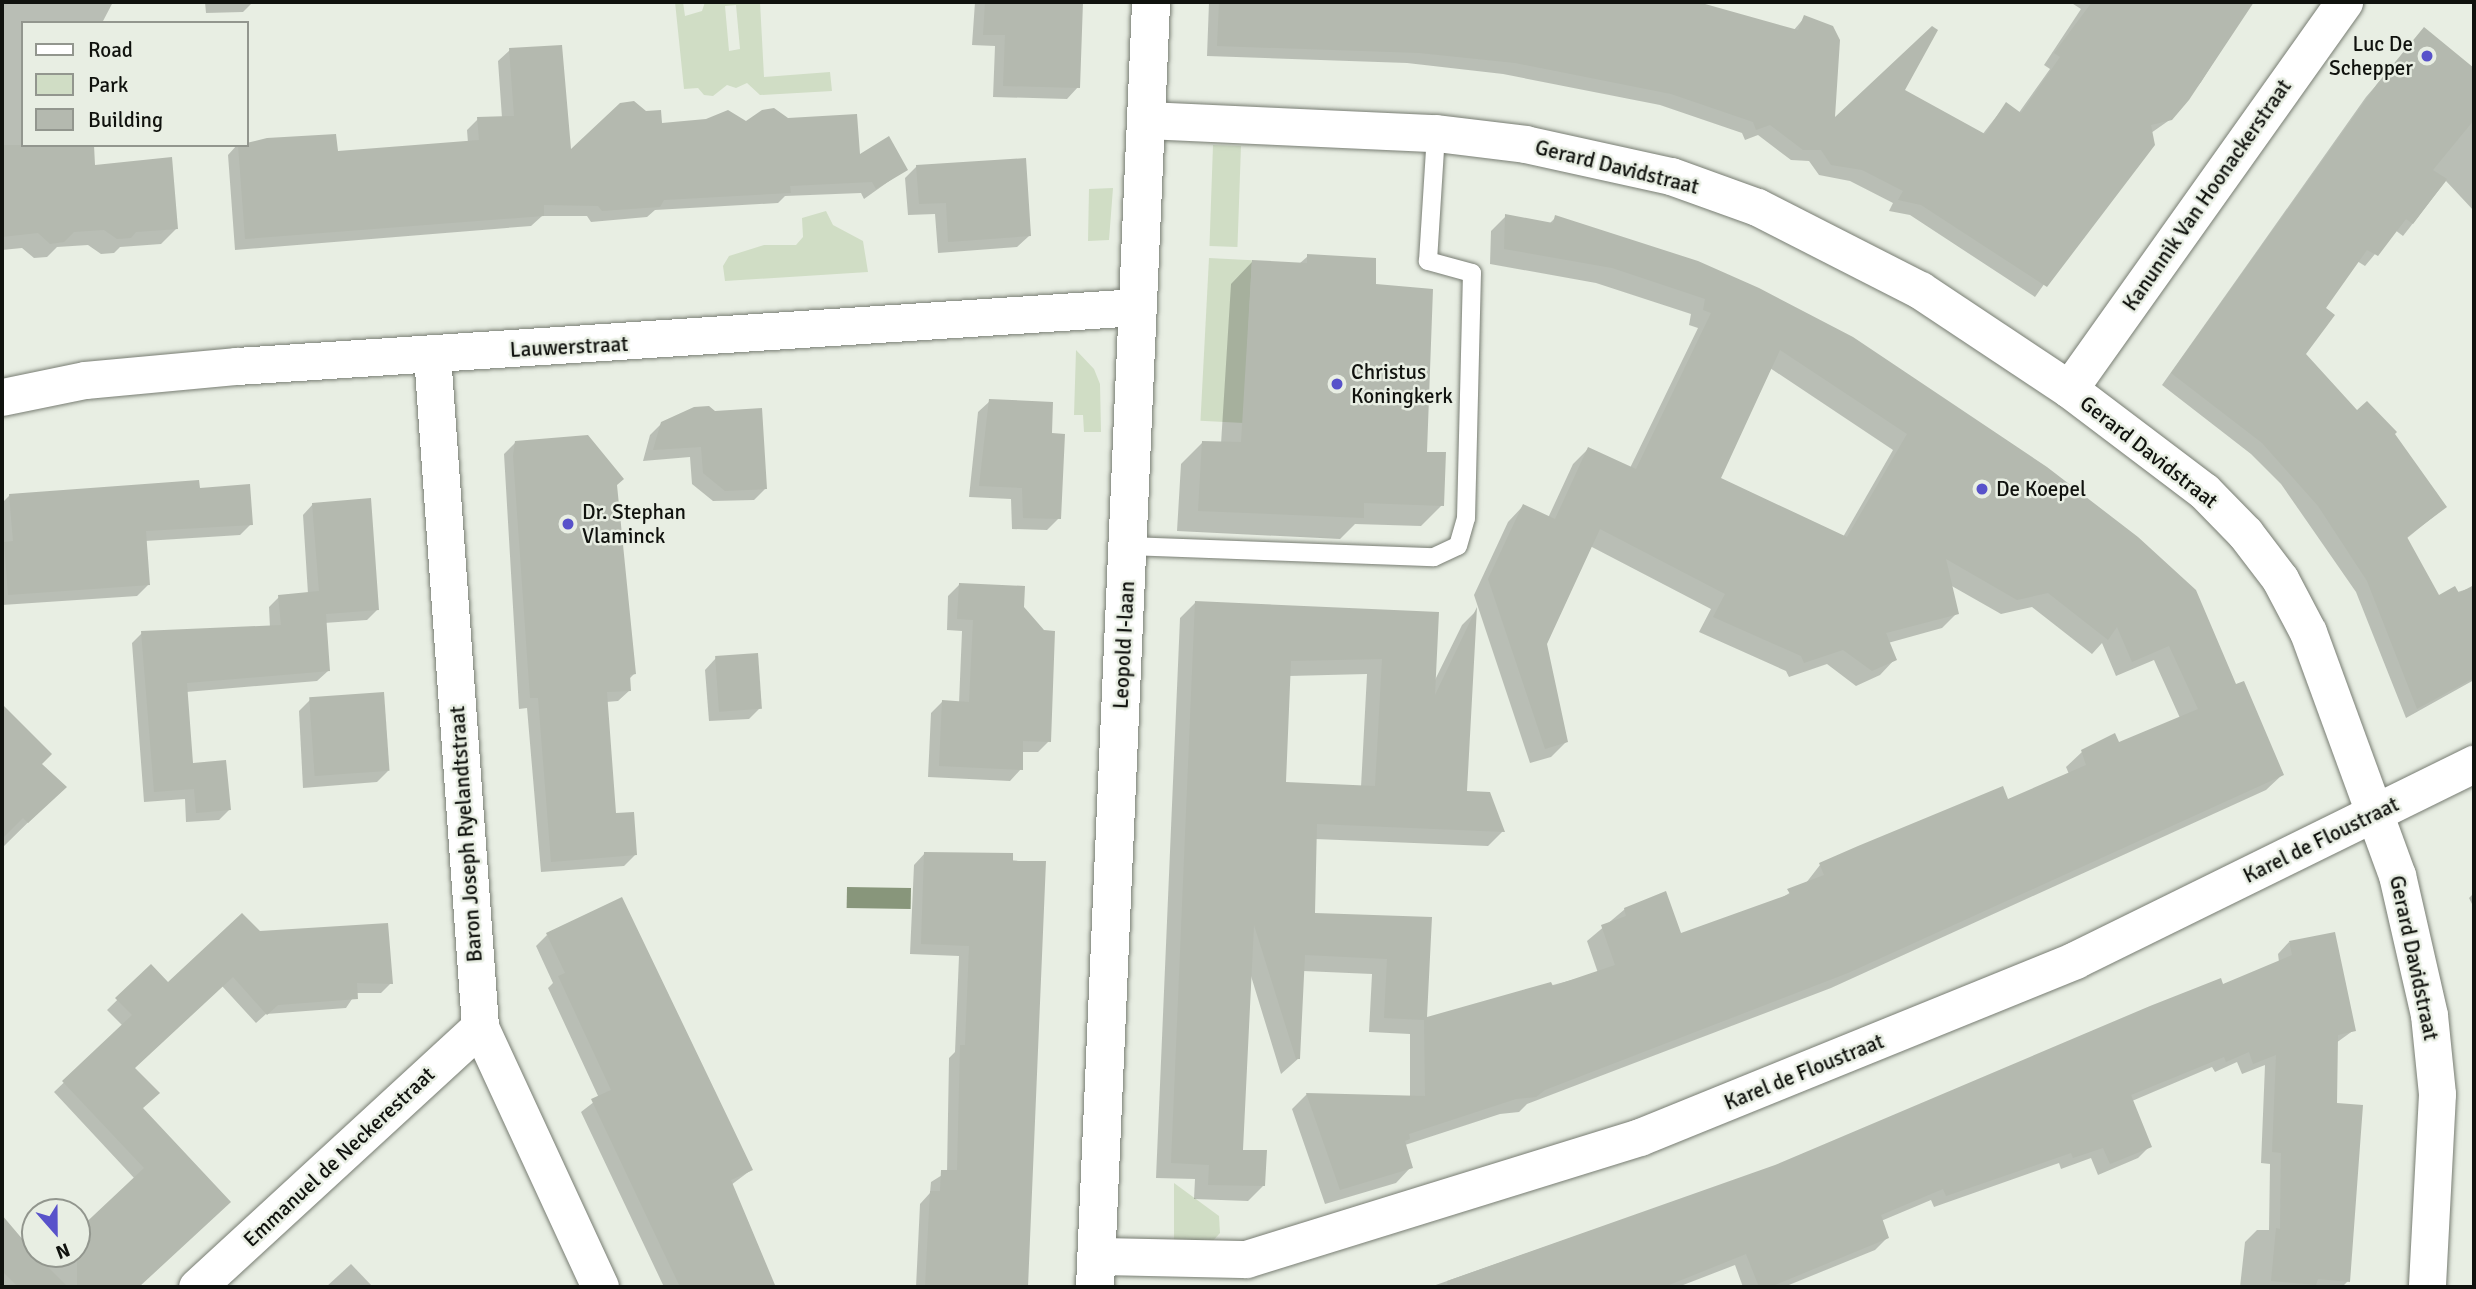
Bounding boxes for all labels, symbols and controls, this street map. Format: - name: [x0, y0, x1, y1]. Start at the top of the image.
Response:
- legend: [21, 21, 248, 147]
- place label: Luc De Schepper: [2329, 31, 2413, 81]
- text: Road: [88, 37, 133, 63]
- marker: Luc De Schepper: [2419, 48, 2435, 64]
- text: Park: [88, 72, 128, 98]
- street label: Kanunnik Van Hoonackerstraat: [2117, 74, 2297, 316]
- text: Building: [88, 107, 163, 133]
- street label: Gerard Davidstraat: [1532, 134, 1702, 200]
- street label: Lauwerstraat: [509, 331, 629, 363]
- place label: Christus Koningkerk: [1351, 359, 1453, 409]
- marker: Christus Koningkerk: [1329, 376, 1345, 392]
- street label: Gerard Davidstraat: [2075, 390, 2223, 514]
- place label: De Koepel: [1996, 476, 2086, 502]
- marker: De Koepel: [1974, 481, 1990, 497]
- place label: Dr. Stephan Vlaminck: [582, 499, 686, 549]
- marker: Dr. Stephan Vlaminck: [560, 516, 576, 532]
- street label: Leopold I-laan: [1108, 580, 1140, 710]
- street label: Baron Joseph Ryelandtstraat: [444, 705, 488, 963]
- street label: Karel de Floustraat: [2239, 791, 2403, 889]
- street label: Gerard Davidstraat: [2384, 873, 2444, 1043]
- street label: Karel de Floustraat: [1721, 1028, 1887, 1116]
- street label: Emmanuel de Neckerestraat: [238, 1062, 440, 1252]
- north arrow: [21, 1198, 91, 1268]
- text: N: [52, 1237, 73, 1264]

